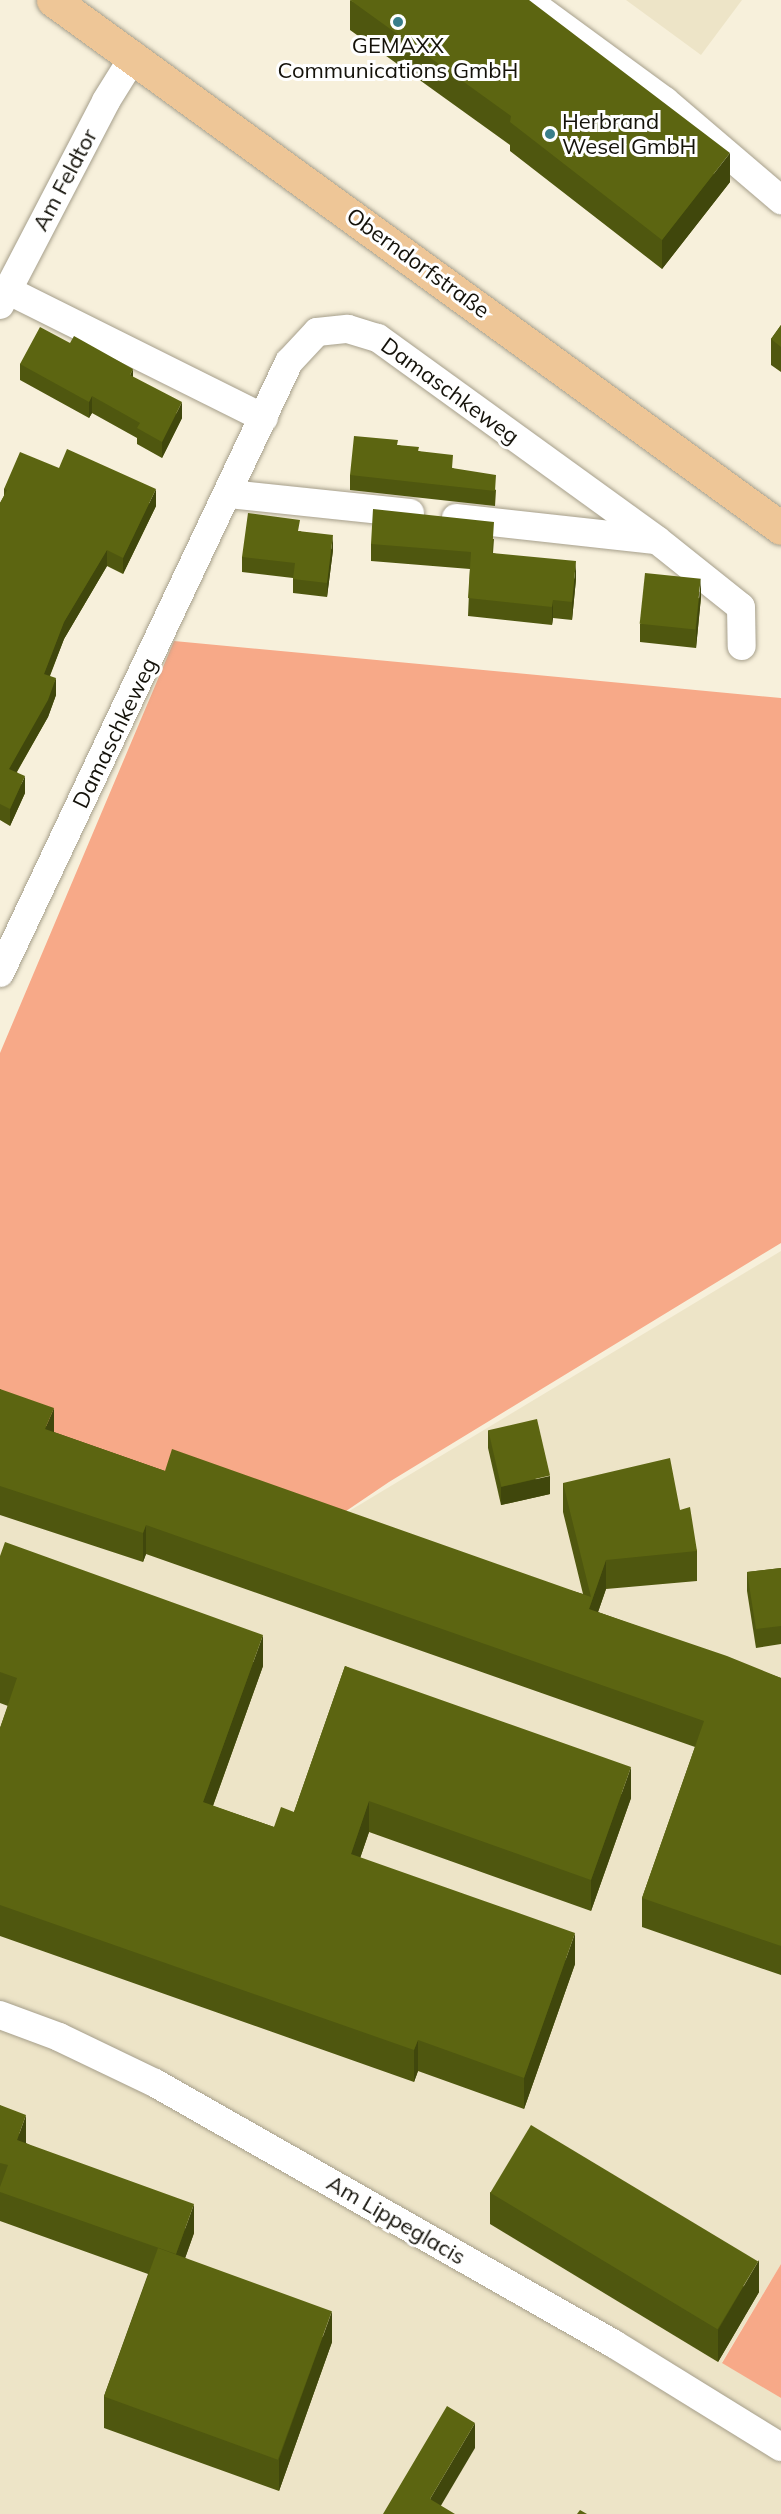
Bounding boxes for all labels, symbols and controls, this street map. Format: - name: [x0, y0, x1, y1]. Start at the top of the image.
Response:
- marker: GEMAXX Communications GmbH: [391, 15, 405, 29]
- place label: GEMAXX Communications GmbH: [278, 32, 518, 84]
- place label: Herbrand Wesel GmbH: [562, 108, 696, 160]
- street label: Am Feldtor: [27, 124, 103, 236]
- marker: Herbrand Wesel GmbH: [543, 127, 557, 141]
- street label: Oberndorfstraße: [341, 202, 495, 324]
- street label: Damaschkeweg: [376, 332, 524, 450]
- street label: Damaschkeweg: [67, 654, 163, 812]
- street label: Am Lippeglacis: [322, 2170, 470, 2270]

